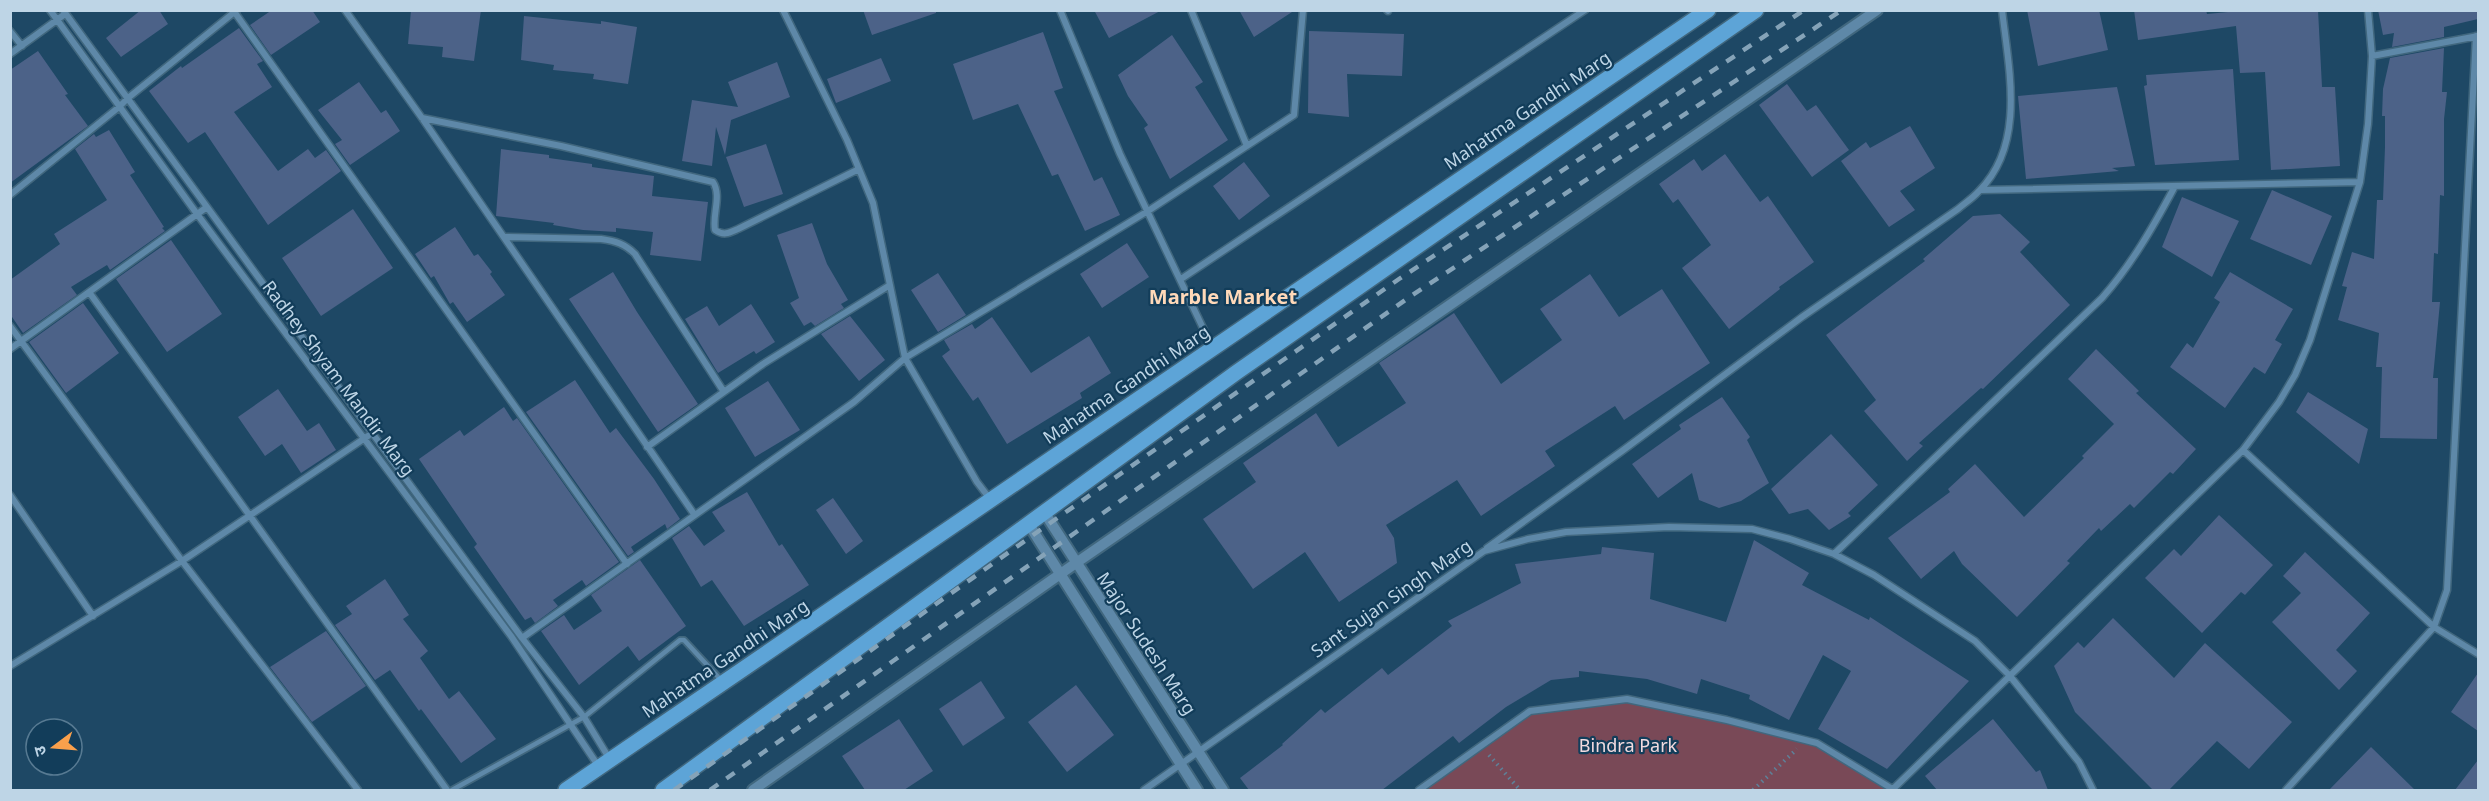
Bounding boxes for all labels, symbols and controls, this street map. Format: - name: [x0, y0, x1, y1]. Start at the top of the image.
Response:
- street label: Mahatma Gandhi Marg: [1439, 45, 1615, 175]
- street label: Radhey Shyam Mandir Marg: [257, 275, 421, 481]
- district label: Marble Market: [1149, 283, 1297, 310]
- street label: Mahatma Gandhi Marg: [1038, 319, 1214, 449]
- street label: Sant Sujan Singh Marg: [1306, 533, 1476, 663]
- street label: Major Sudesh Marg: [1092, 567, 1202, 719]
- street label: Mahatma Gandhi Marg: [637, 593, 813, 723]
- north arrow: [24, 717, 84, 777]
- park label: Bindra Park: [1579, 733, 1678, 757]
- text: उ: [28, 743, 51, 759]

